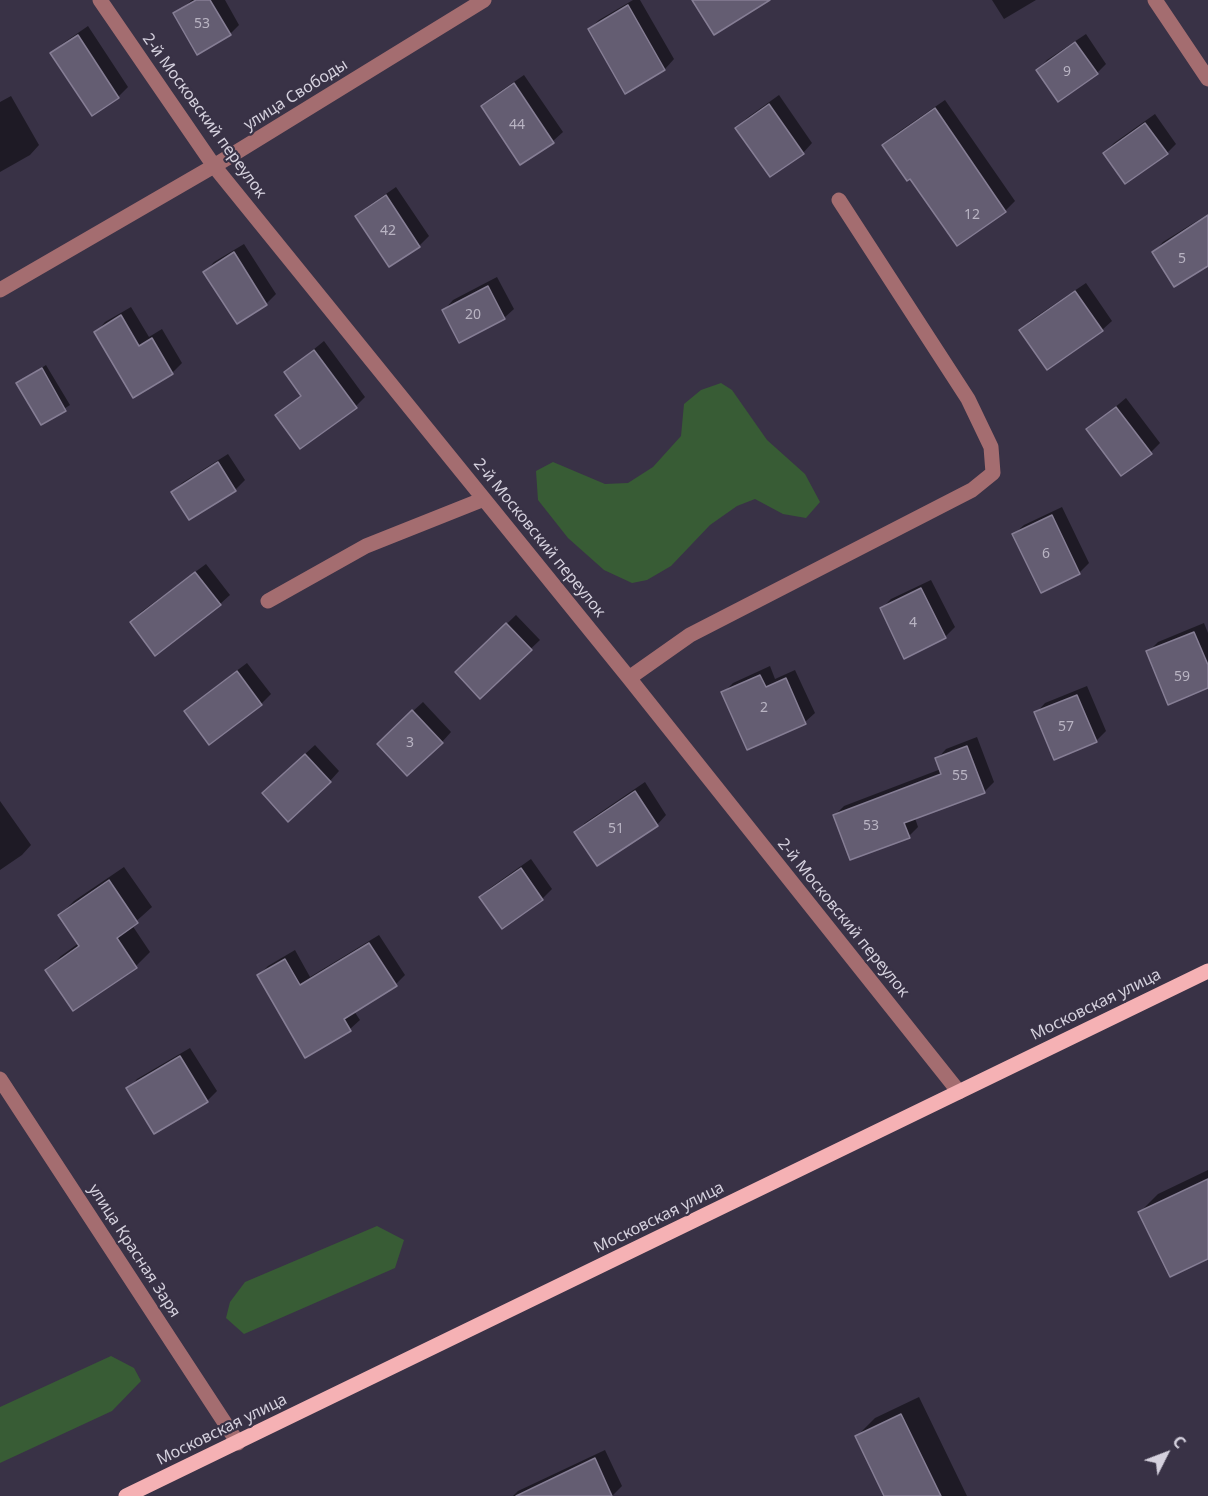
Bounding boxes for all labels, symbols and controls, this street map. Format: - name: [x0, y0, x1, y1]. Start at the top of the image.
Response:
- house number: 53: [194, 16, 210, 32]
- street label: 2-й Московский переулок: [138, 30, 270, 202]
- street label: улица Свободы: [240, 55, 352, 135]
- house number: 9: [1063, 64, 1071, 80]
- house number: 44: [509, 117, 525, 133]
- house number: 12: [964, 207, 980, 223]
- house number: 42: [380, 223, 396, 239]
- house number: 5: [1178, 251, 1186, 267]
- house number: 20: [465, 307, 481, 323]
- street label: 2-й Московский переулок: [469, 455, 609, 621]
- house number: 6: [1042, 546, 1050, 562]
- house number: 4: [909, 615, 917, 631]
- house number: 59: [1174, 669, 1190, 685]
- house number: 2: [760, 700, 768, 716]
- house number: 57: [1058, 719, 1074, 735]
- house number: 3: [406, 735, 414, 751]
- house number: 55: [952, 768, 968, 784]
- house number: 53: [863, 818, 879, 834]
- house number: 51: [608, 821, 624, 837]
- street label: 2-й Московский переулок: [773, 835, 913, 1001]
- street label: Московская улица: [1028, 965, 1164, 1045]
- street label: Московская улица: [591, 1178, 727, 1258]
- street label: улица Красная Заря: [84, 1181, 184, 1321]
- street label: Московская улица: [154, 1390, 290, 1470]
- north arrow: [1136, 1424, 1196, 1484]
- text: С: [1168, 1431, 1191, 1453]

